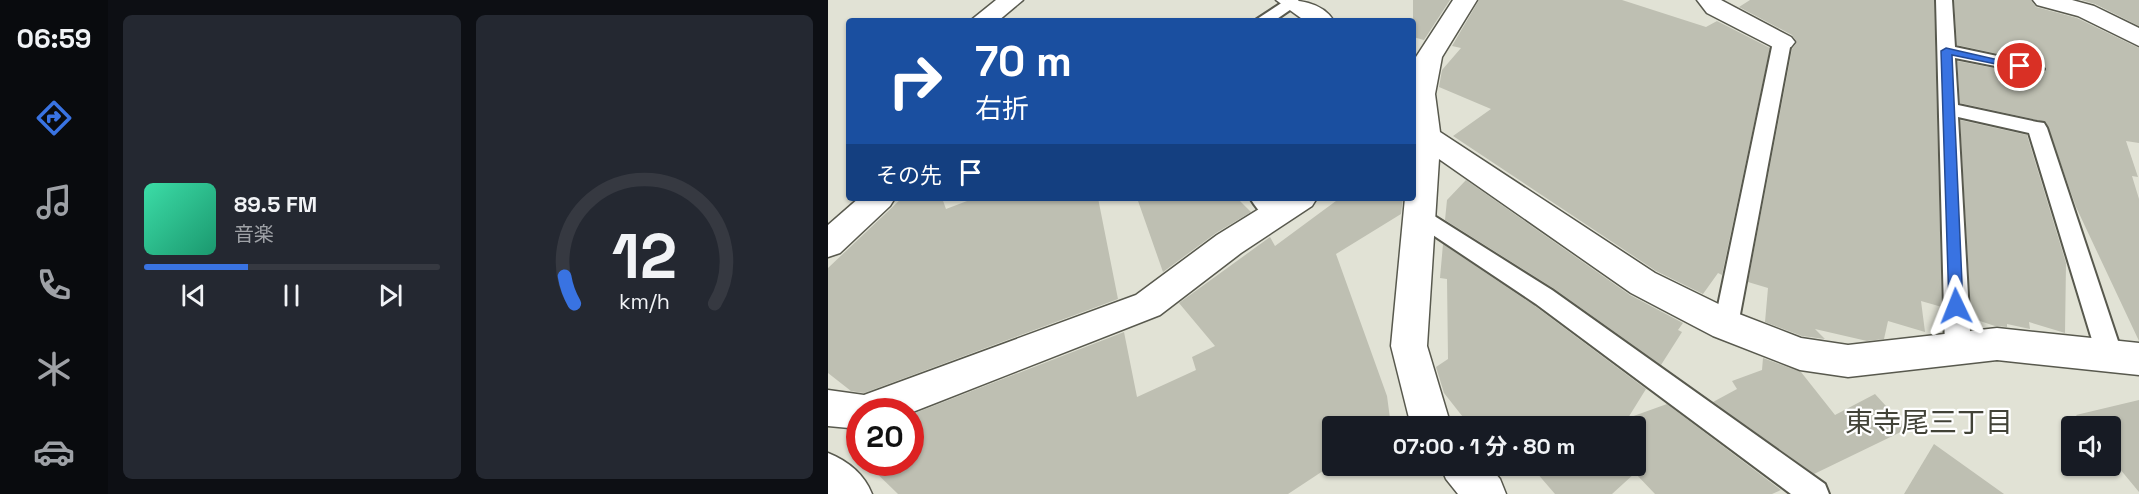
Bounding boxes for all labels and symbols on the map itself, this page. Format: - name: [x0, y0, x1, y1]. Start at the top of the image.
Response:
- pin: [1994, 40, 2045, 91]
- position arrow: [1924, 274, 1988, 338]
- speed limit sign: 20: [846, 398, 924, 476]
- district label: 東寺尾三丁目: [1845, 404, 2013, 440]

